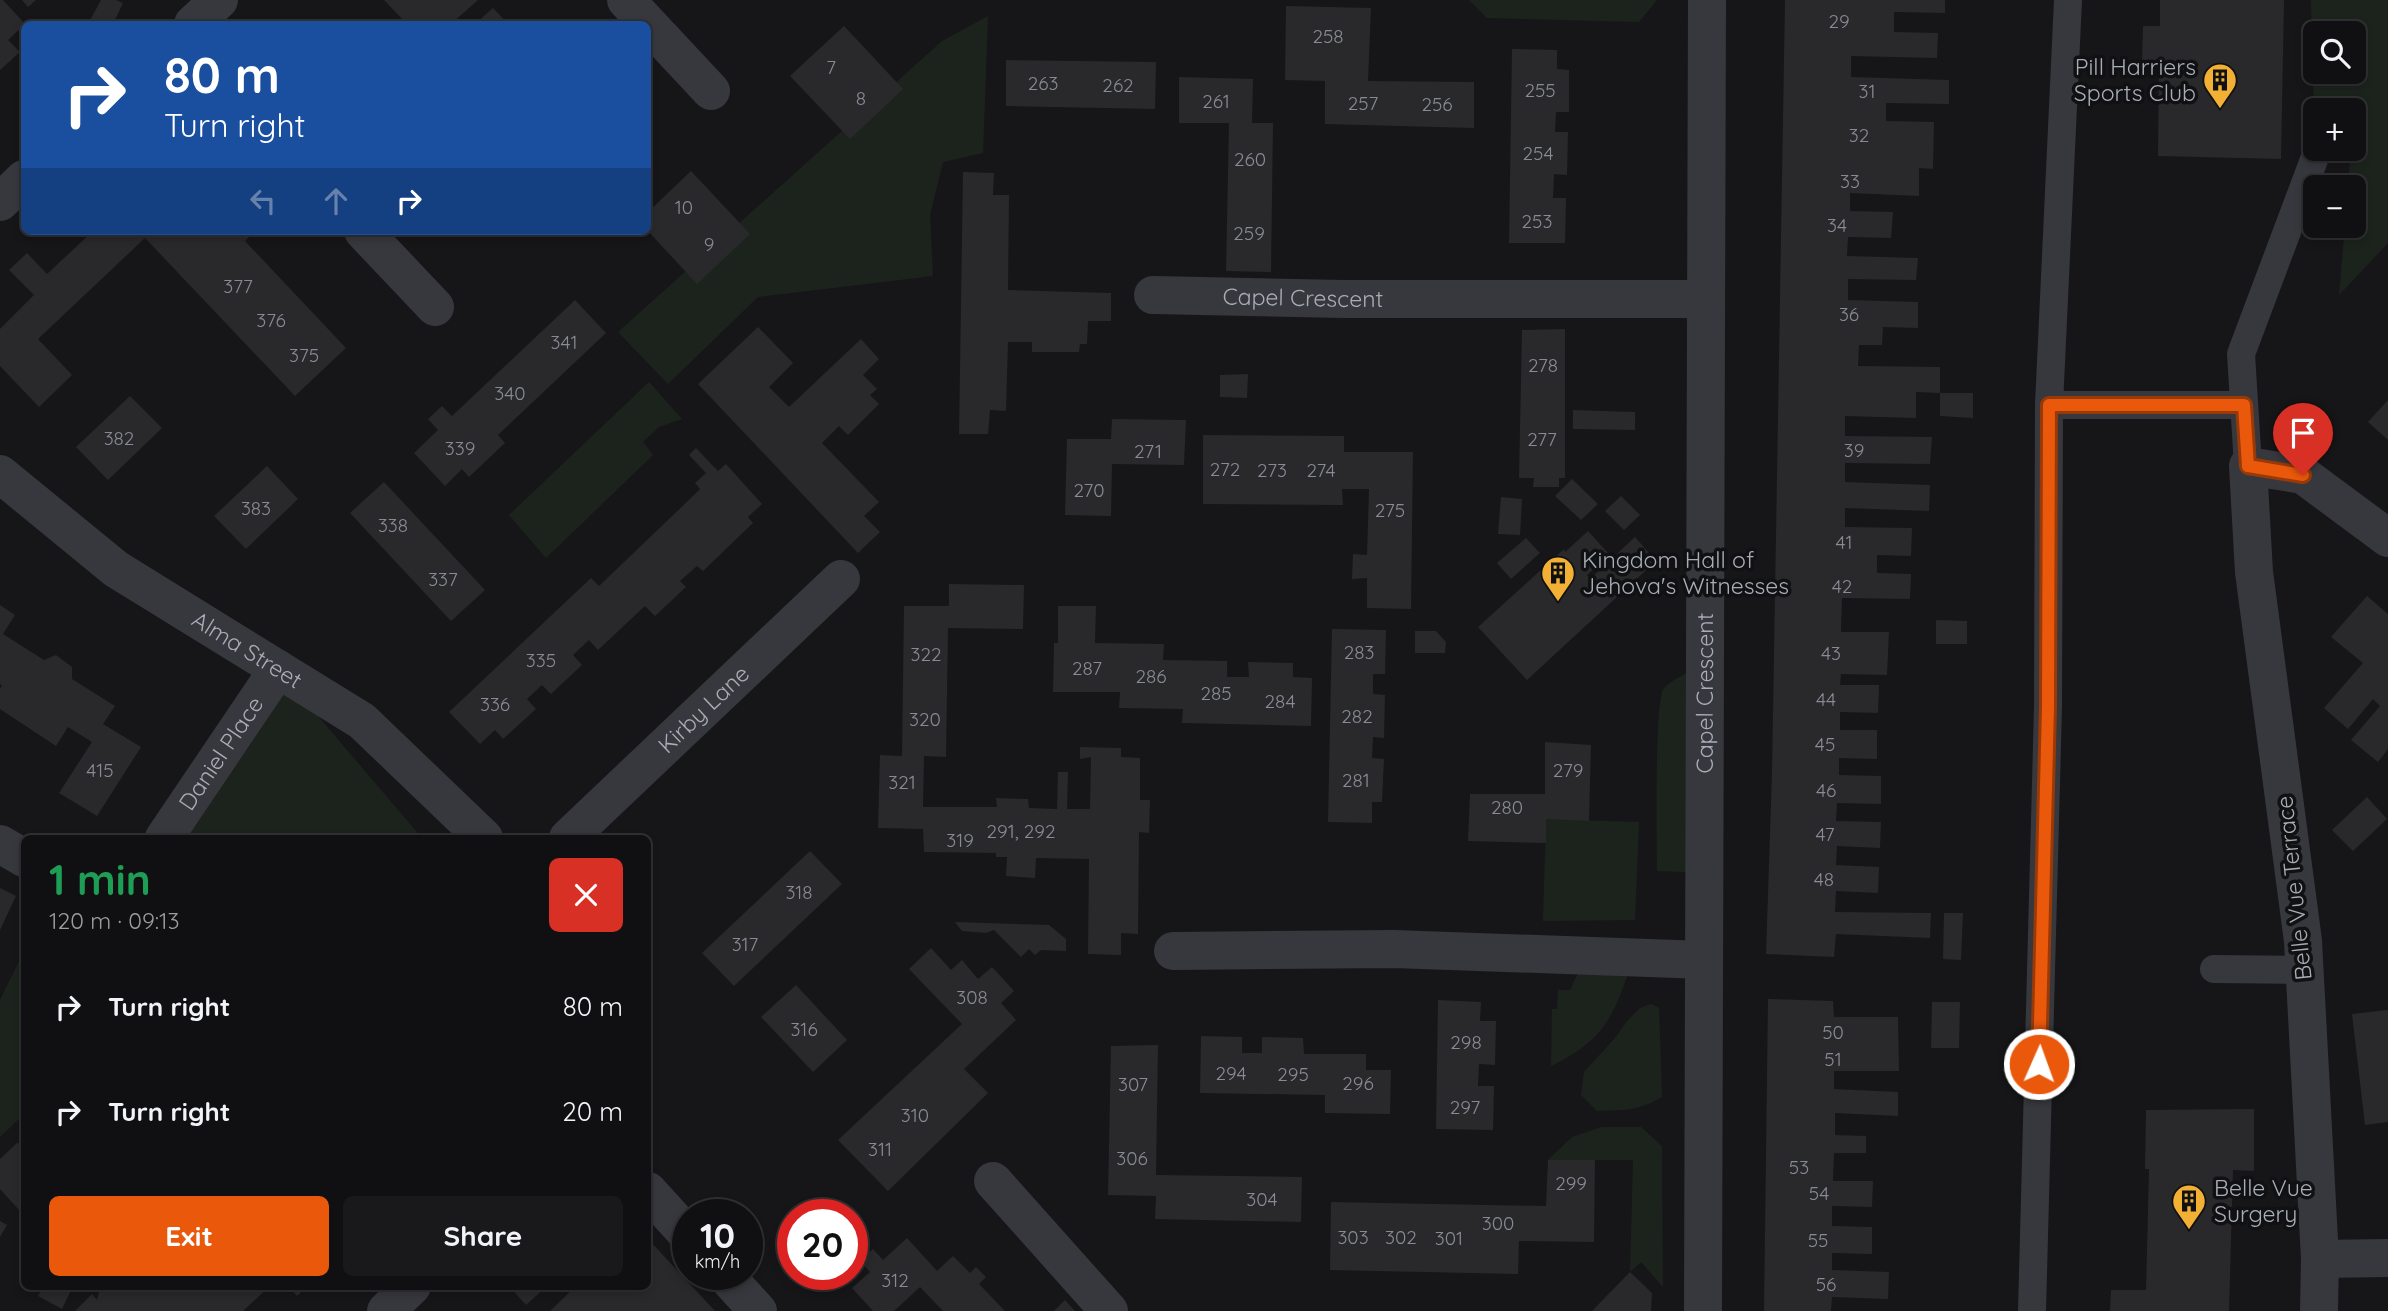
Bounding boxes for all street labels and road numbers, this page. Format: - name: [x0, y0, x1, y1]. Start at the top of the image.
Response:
- street label: Capel Crescent: [1222, 281, 1384, 313]
- street label: Alma Street: [187, 605, 308, 695]
- street label: Capel Crescent: [1690, 612, 1719, 773]
- street label: Kirby Lane: [652, 659, 755, 759]
- street label: Daniel Place: [172, 691, 269, 816]
- street label: Belle Vue Terrace: [2269, 794, 2318, 982]

